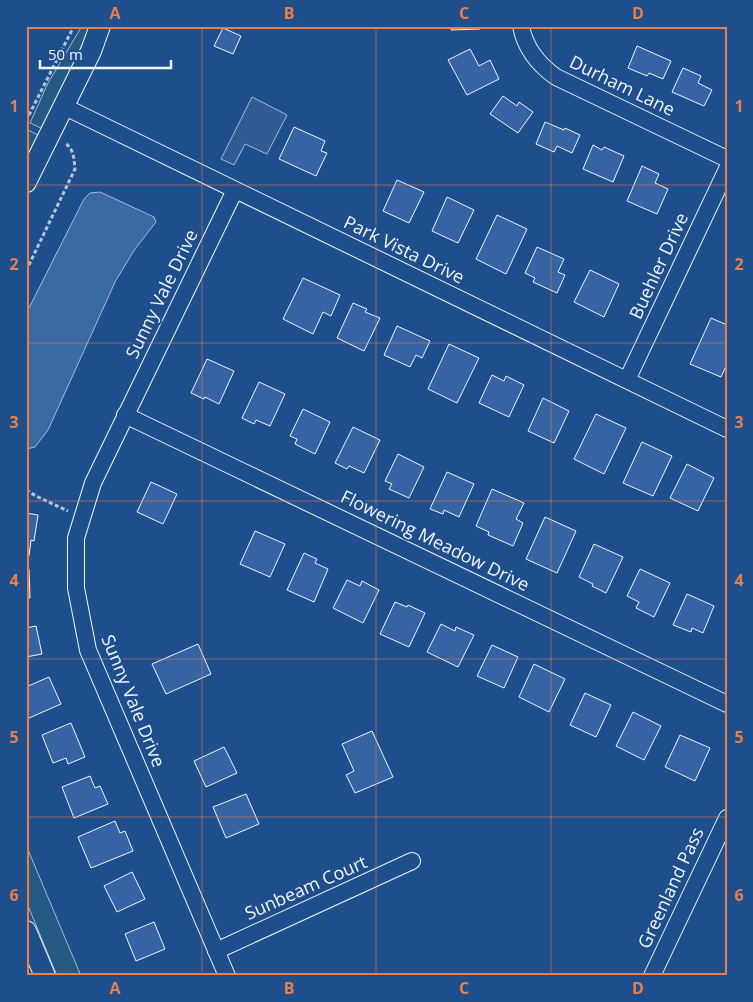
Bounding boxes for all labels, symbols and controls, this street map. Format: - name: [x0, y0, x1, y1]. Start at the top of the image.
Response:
- text: A: [109, 2, 121, 24]
- text: B: [284, 2, 294, 24]
- text: C: [459, 2, 469, 24]
- text: D: [632, 2, 644, 24]
- scale bar: [40, 38, 171, 70]
- text: 50 m: [48, 44, 83, 64]
- street label: Durham Lane: [566, 49, 679, 121]
- text: 1: [9, 95, 19, 117]
- text: 1: [734, 95, 744, 117]
- street label: Buehler Drive: [623, 209, 693, 323]
- street label: Park Vista Drive: [340, 210, 469, 289]
- street label: Sunny Vale Drive: [119, 225, 203, 362]
- text: 2: [9, 253, 19, 275]
- text: 2: [734, 253, 744, 275]
- text: 3: [9, 411, 19, 433]
- text: 3: [734, 411, 744, 433]
- street label: Flowering Meadow Drive: [337, 484, 534, 596]
- text: 4: [9, 569, 19, 591]
- text: 4: [734, 569, 744, 591]
- street label: Sunny Vale Drive: [96, 631, 171, 770]
- text: 5: [9, 726, 19, 748]
- text: 5: [734, 726, 744, 748]
- street label: Greenland Pass: [632, 823, 709, 952]
- street label: Sunbeam Court: [241, 849, 370, 925]
- text: 6: [9, 884, 19, 906]
- text: 6: [734, 884, 744, 906]
- text: A: [109, 977, 121, 999]
- text: B: [284, 977, 294, 999]
- text: C: [459, 977, 469, 999]
- text: D: [632, 977, 644, 999]

